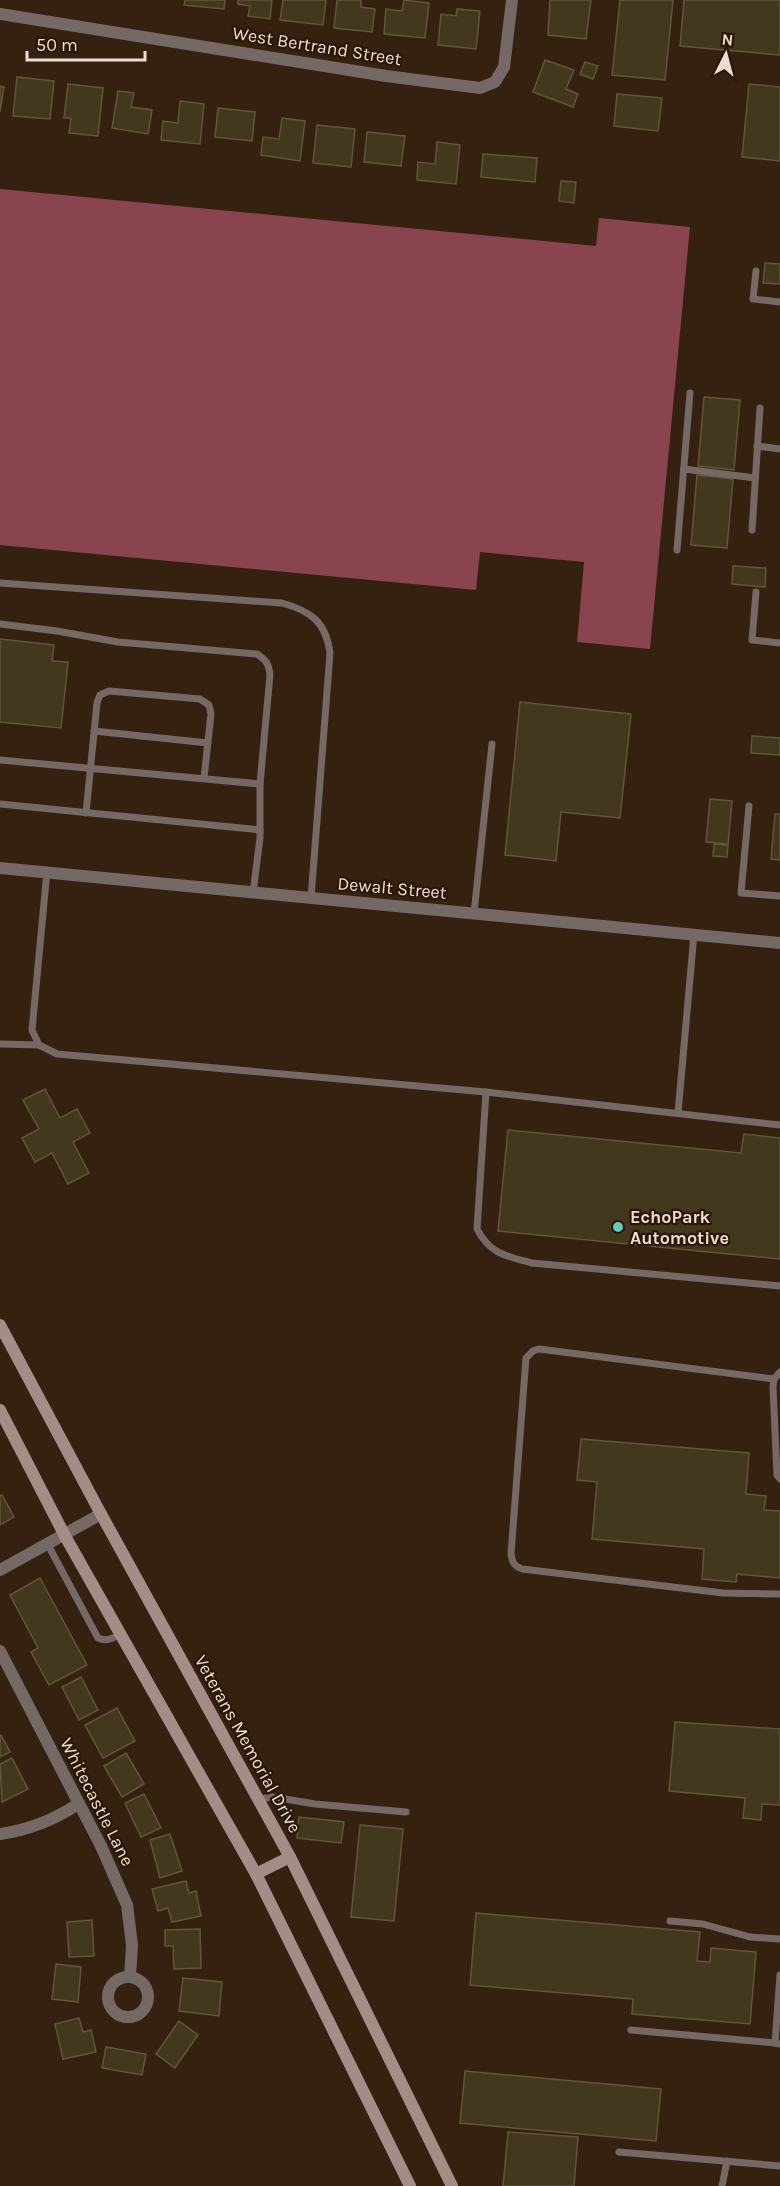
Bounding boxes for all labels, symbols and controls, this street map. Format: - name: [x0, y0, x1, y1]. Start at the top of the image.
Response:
- street label: West Bertrand Street: [231, 22, 403, 70]
- scale bar: [27, 24, 146, 62]
- north arrow: [696, 24, 756, 84]
- text: N: [721, 30, 734, 50]
- text: 50 m: [36, 34, 78, 56]
- street label: Dewalt Street: [336, 872, 448, 904]
- place label: EchoPark Automotive: [630, 1206, 729, 1249]
- marker: EchoPark Automotive: [611, 1220, 625, 1234]
- street label: Veterans Memorial Drive: [190, 1651, 306, 1837]
- street label: Whitecastle Lane: [55, 1734, 139, 1870]

